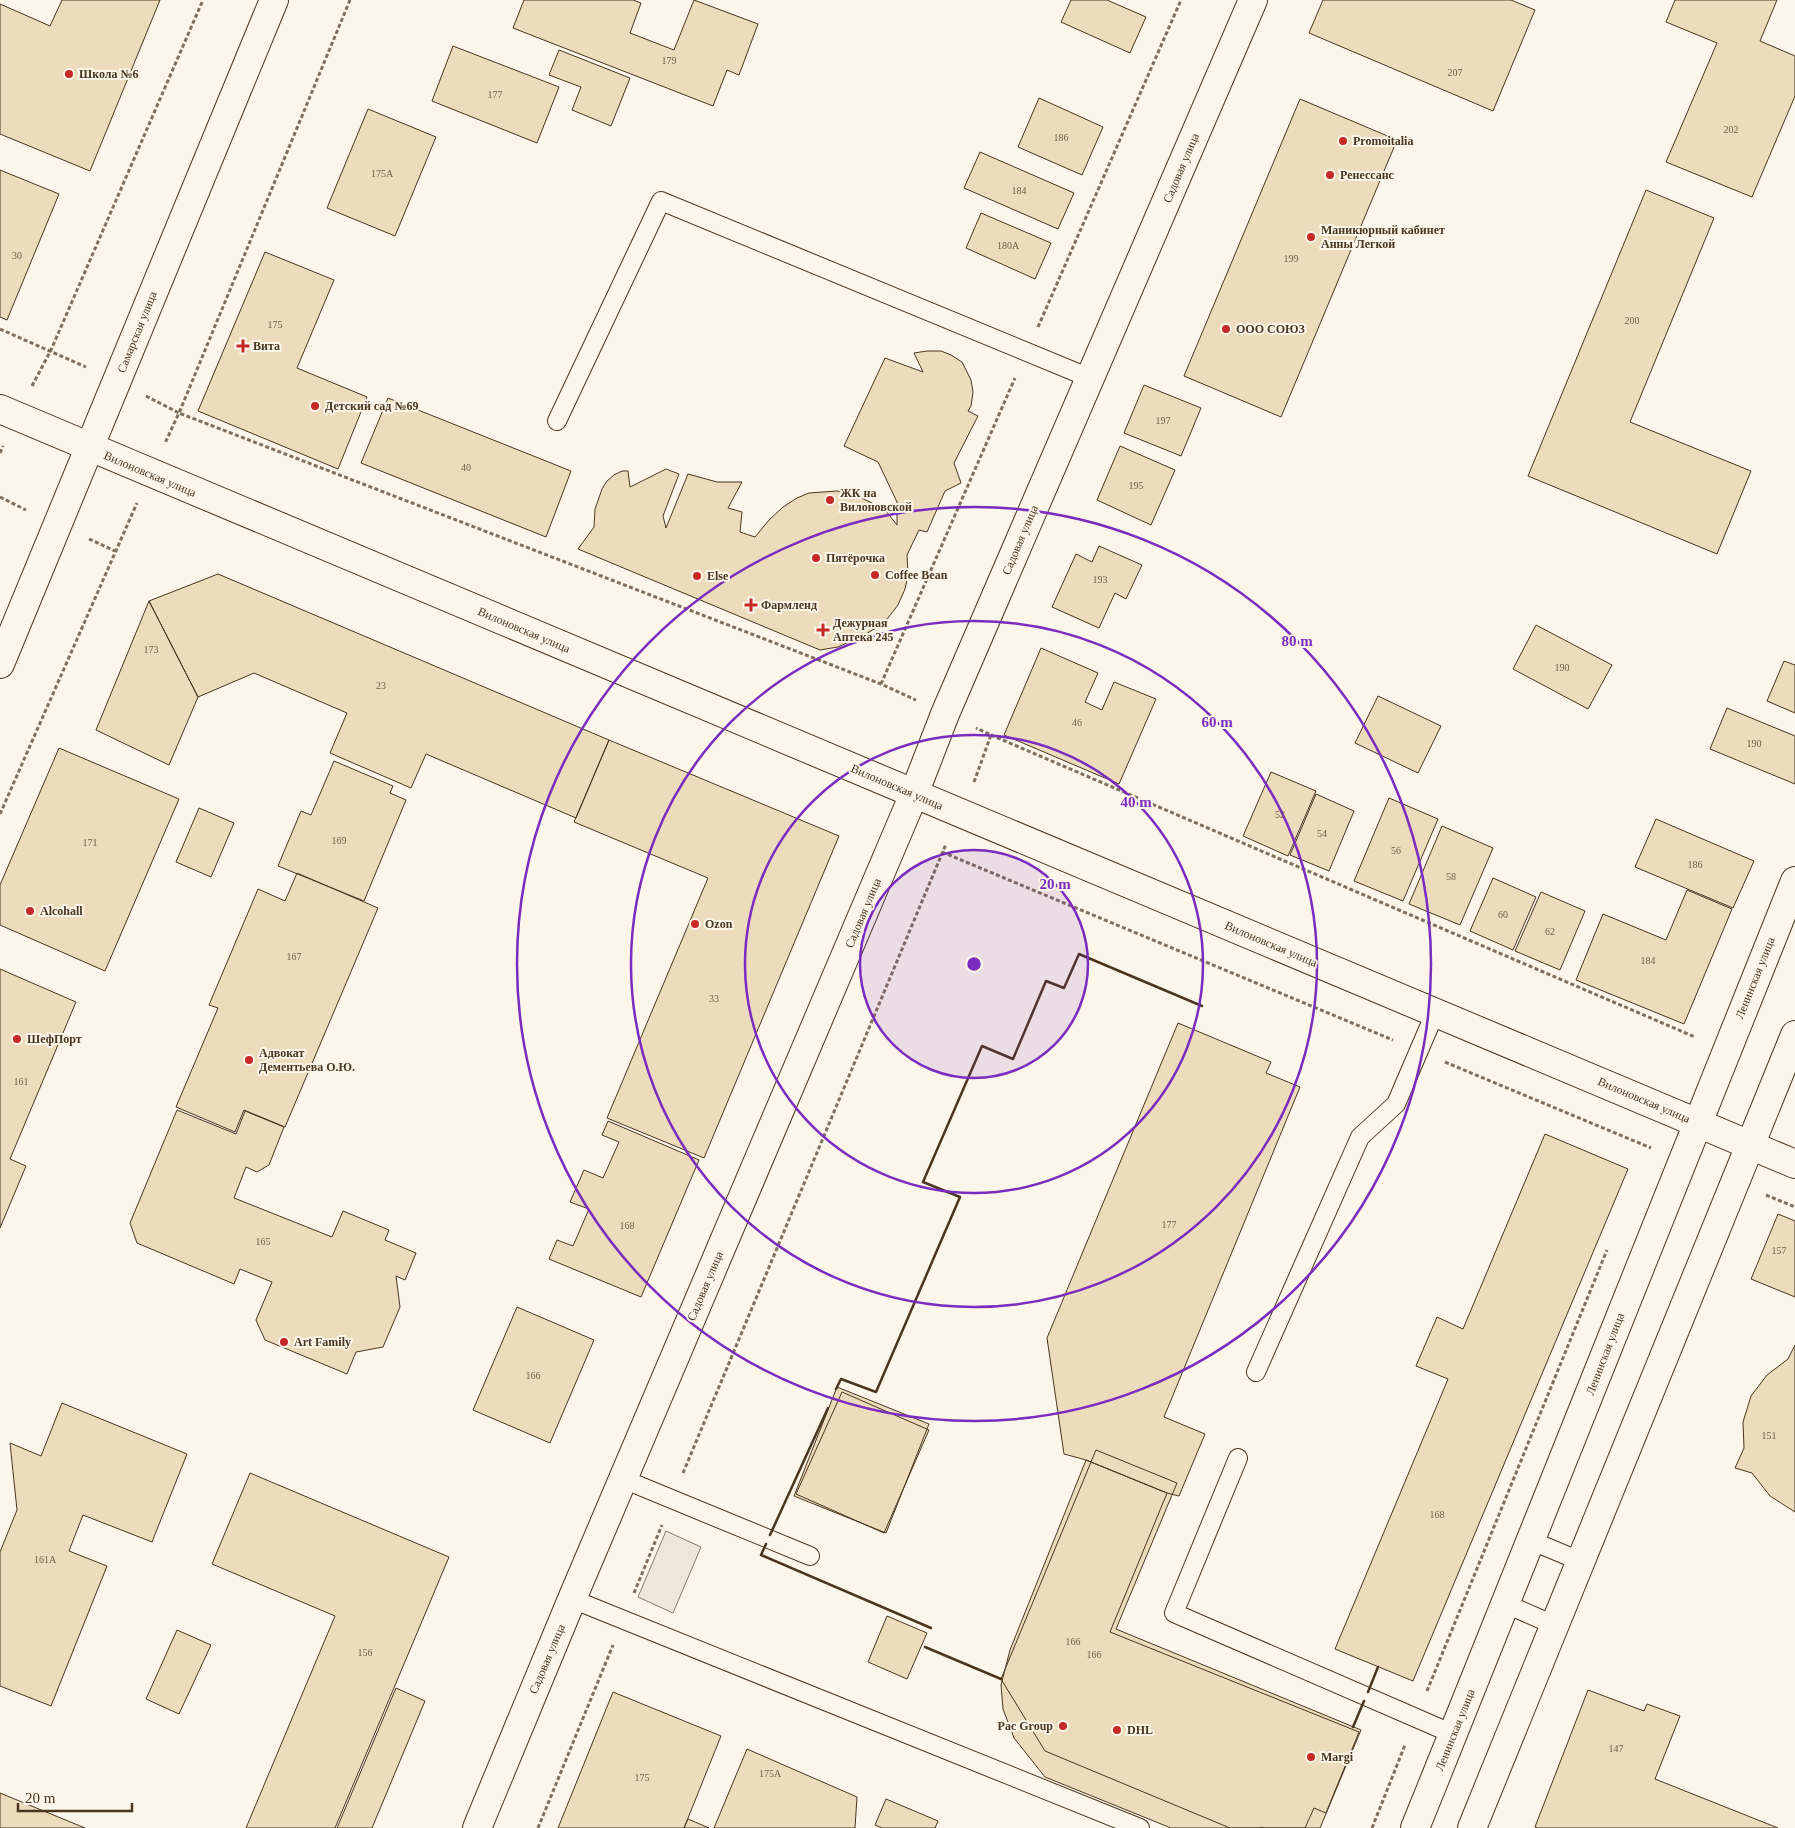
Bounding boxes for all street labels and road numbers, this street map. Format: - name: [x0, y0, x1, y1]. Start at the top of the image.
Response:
- street label: Садовая улица: [1160, 130, 1202, 205]
- street label: Самарская улица: [114, 289, 160, 375]
- street label: Вилоновская улица: [102, 448, 199, 500]
- street label: Садовая улица: [999, 502, 1041, 577]
- street label: Вилоновская улица: [476, 604, 573, 656]
- street label: Вилоновская улица: [849, 761, 946, 813]
- street label: Садовая улица: [842, 875, 884, 950]
- street label: Вилоновская улица: [1223, 918, 1320, 970]
- street label: Ленинская улица: [1732, 934, 1778, 1021]
- street label: Вилоновская улица: [1596, 1074, 1693, 1126]
- street label: Садовая улица: [684, 1248, 726, 1323]
- street label: Ленинская улица: [1583, 1310, 1627, 1397]
- street label: Садовая улица: [526, 1621, 568, 1696]
- street label: Ленинская улица: [1432, 1686, 1478, 1773]

